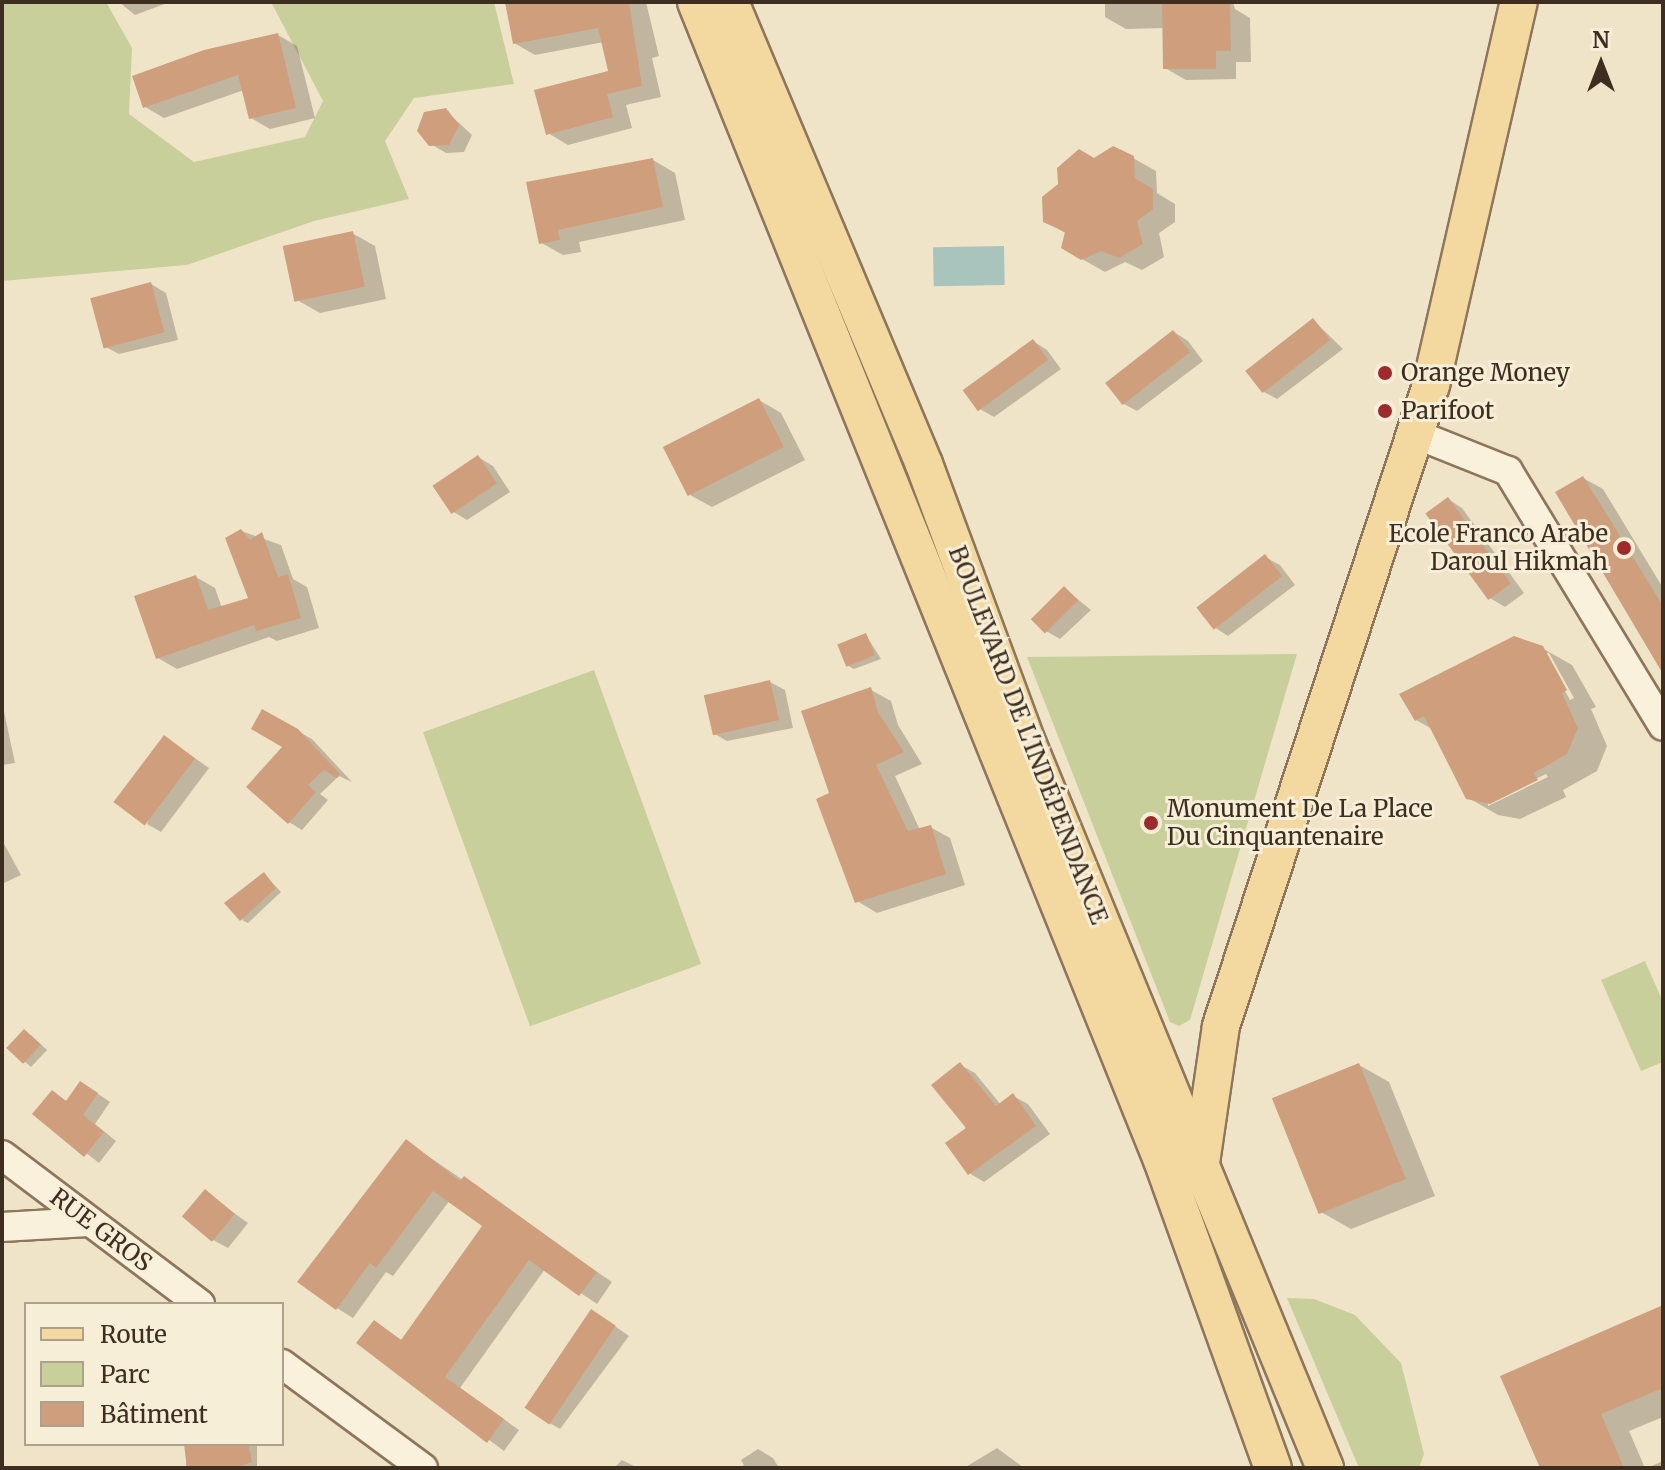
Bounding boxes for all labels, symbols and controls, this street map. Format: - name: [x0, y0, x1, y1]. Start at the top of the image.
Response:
- north arrow: [1561, 24, 1641, 104]
- text: N: [1592, 26, 1610, 54]
- place label: Orange Money: [1401, 359, 1570, 387]
- marker: Orange Money: [1376, 364, 1394, 382]
- place label: Parifoot: [1401, 397, 1494, 425]
- marker: Parifoot: [1376, 402, 1394, 420]
- place label: Ecole Franco Arabe Daroul Hikmah: [1389, 520, 1608, 576]
- marker: Ecole Franco Arabe Daroul Hikmah: [1615, 539, 1633, 557]
- street label: BOULEVARD DE L'INDÉPENDANCE: [942, 542, 1114, 928]
- place label: Monument De La Place Du Cinquantenaire: [1167, 795, 1433, 851]
- marker: Monument De La Place Du Cinquantenaire: [1142, 814, 1160, 832]
- street label: RUE GROS: [45, 1183, 157, 1277]
- legend: [24, 1302, 284, 1446]
- text: Route: [100, 1319, 167, 1350]
- text: Parc: [100, 1359, 150, 1390]
- text: Bâtiment: [100, 1399, 208, 1430]

